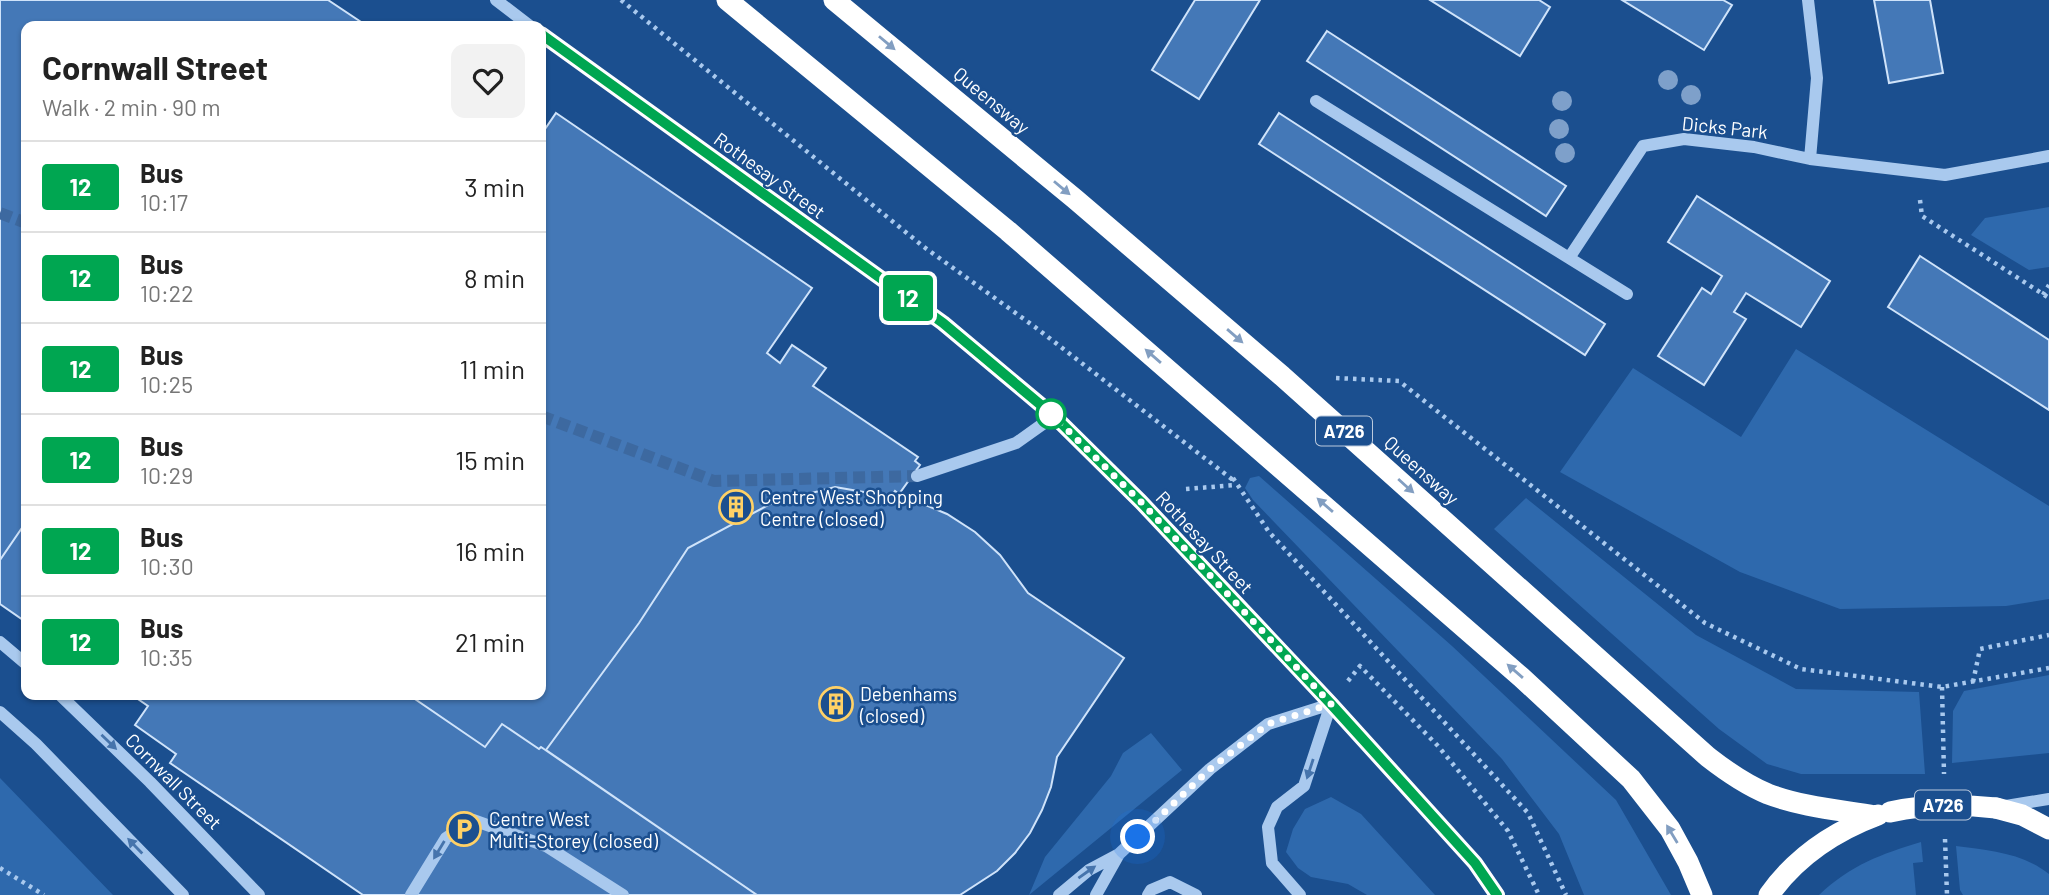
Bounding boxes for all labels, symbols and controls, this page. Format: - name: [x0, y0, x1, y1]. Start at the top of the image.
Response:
- one-way arrow: [879, 35, 896, 50]
- button: heart: [451, 44, 525, 118]
- text: Cornwall Street: [42, 47, 268, 87]
- street label: Queensway: [949, 62, 1035, 139]
- text: Walk · 2 min · 90 m: [42, 93, 221, 121]
- street label: Dicks Park: [1681, 111, 1769, 143]
- street label: Rothesay Street: [710, 127, 830, 223]
- text: Bus: [140, 157, 183, 188]
- text: 3 min: [464, 171, 525, 202]
- text: 12: [70, 172, 91, 201]
- one-way arrow: [1054, 180, 1071, 195]
- text: 10:17: [140, 188, 188, 216]
- text: Bus: [140, 248, 183, 279]
- text: 8 min: [464, 262, 525, 293]
- text: 12: [70, 263, 91, 292]
- line badge: 12: [876, 275, 940, 321]
- text: 10:22: [140, 279, 194, 307]
- text: 12: [897, 283, 919, 312]
- one-way arrow: [1227, 328, 1244, 343]
- text: Bus: [140, 339, 183, 370]
- one-way arrow: [1145, 349, 1162, 364]
- text: 11 min: [459, 353, 525, 384]
- text: 12: [70, 354, 91, 383]
- text: 10:25: [140, 370, 193, 398]
- unlabelled marker: [1036, 399, 1066, 429]
- road number: A726: [1316, 416, 1372, 446]
- text: Bus: [140, 430, 183, 461]
- street label: Queensway: [1380, 431, 1464, 509]
- text: 15 min: [455, 444, 525, 475]
- text: 12: [70, 445, 91, 474]
- text: 10:29: [140, 461, 193, 489]
- one-way arrow: [1397, 478, 1414, 494]
- place label: Centre West Shopping Centre (closed): [760, 485, 943, 530]
- street label: Rothesay Street: [1152, 486, 1258, 598]
- building icon: Centre West Shopping Centre (closed): [717, 488, 755, 526]
- one-way arrow: [1316, 497, 1334, 513]
- text: Bus: [140, 521, 183, 552]
- text: 16 min: [455, 535, 525, 566]
- text: 12: [70, 536, 91, 565]
- text: 10:30: [140, 552, 194, 580]
- text: Bus: [140, 612, 183, 643]
- text: 21 min: [455, 626, 525, 657]
- text: 12: [70, 627, 91, 656]
- text: 10:35: [140, 643, 193, 671]
- one-way arrow: [1506, 664, 1523, 679]
- place label: Debenhams (closed): [859, 682, 957, 727]
- building icon: Debenhams (closed): [817, 685, 855, 723]
- street label: Cornwall Street: [121, 728, 227, 834]
- one-way arrow: [100, 734, 117, 750]
- one-way arrow: [1304, 758, 1314, 779]
- road number: A726: [1915, 790, 1971, 820]
- place label: Centre West Multi-Storey (closed): [489, 807, 659, 852]
- parking icon: Centre West Multi-Storey (closed): [445, 810, 483, 848]
- your location: [1120, 819, 1155, 854]
- one-way arrow: [1666, 824, 1678, 843]
- one-way arrow: [128, 838, 144, 855]
- one-way arrow: [432, 840, 445, 859]
- one-way arrow: [1078, 865, 1096, 879]

